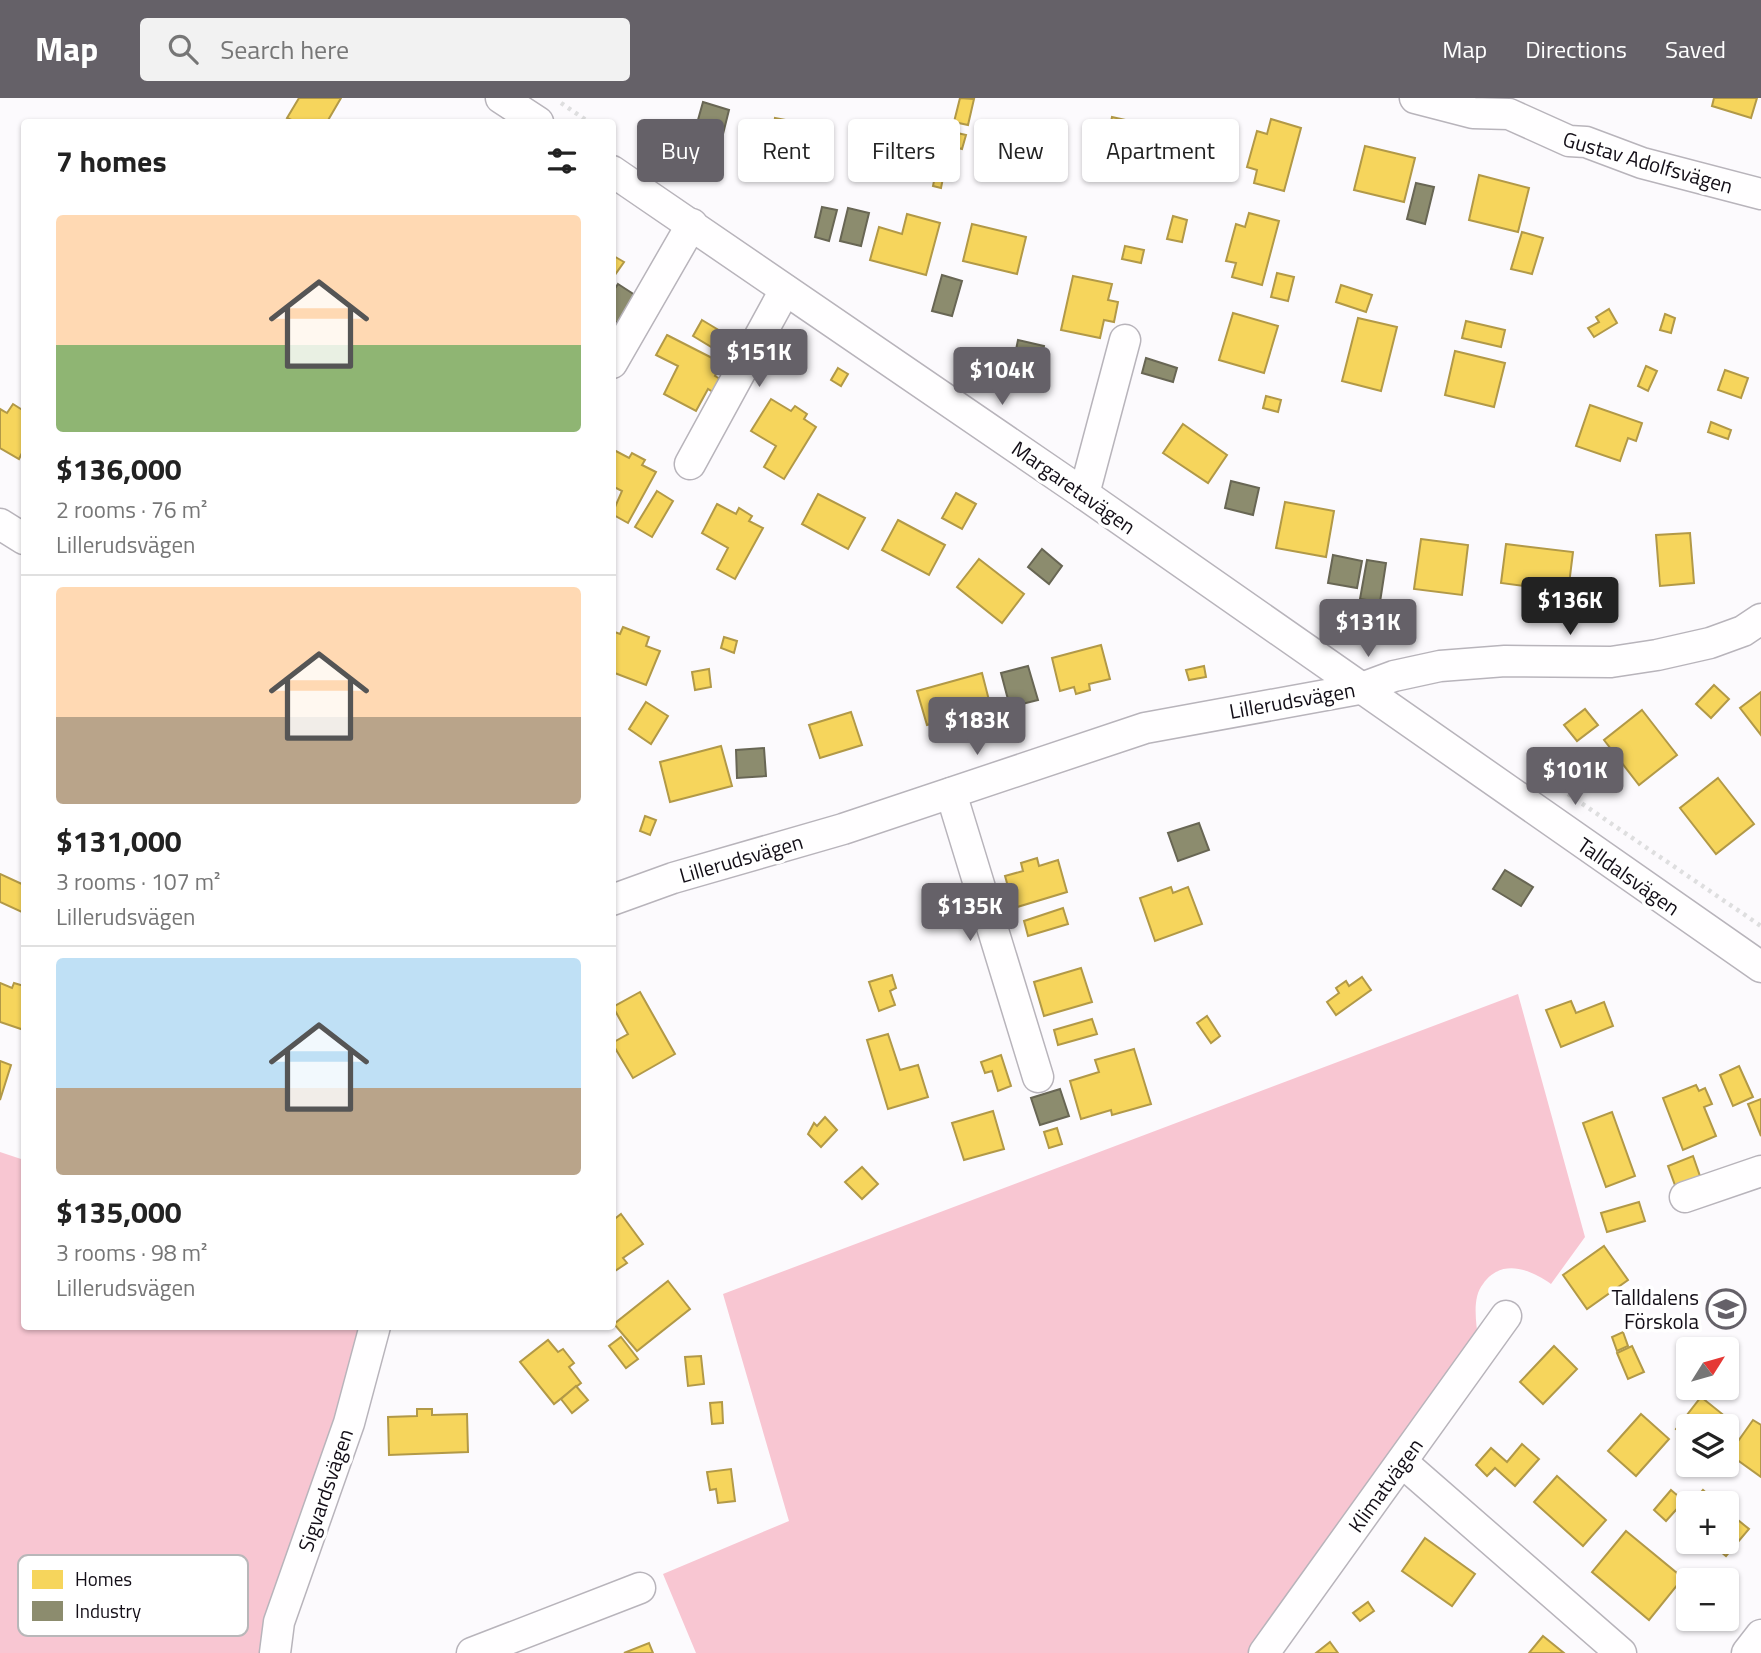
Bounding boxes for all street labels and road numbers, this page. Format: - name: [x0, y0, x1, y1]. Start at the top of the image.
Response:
- street label: Gustav Adolfsvägen: [1559, 122, 1737, 202]
- street label: Margaretavägen: [1005, 432, 1143, 542]
- street label: Lillerudsvägen: [1227, 673, 1357, 727]
- street label: Lillerudsvägen: [675, 825, 807, 891]
- street label: Talldalsvägen: [1571, 829, 1687, 923]
- street label: Sigvardsvägen: [289, 1424, 361, 1556]
- street label: Klimatvägen: [1340, 1431, 1430, 1539]

